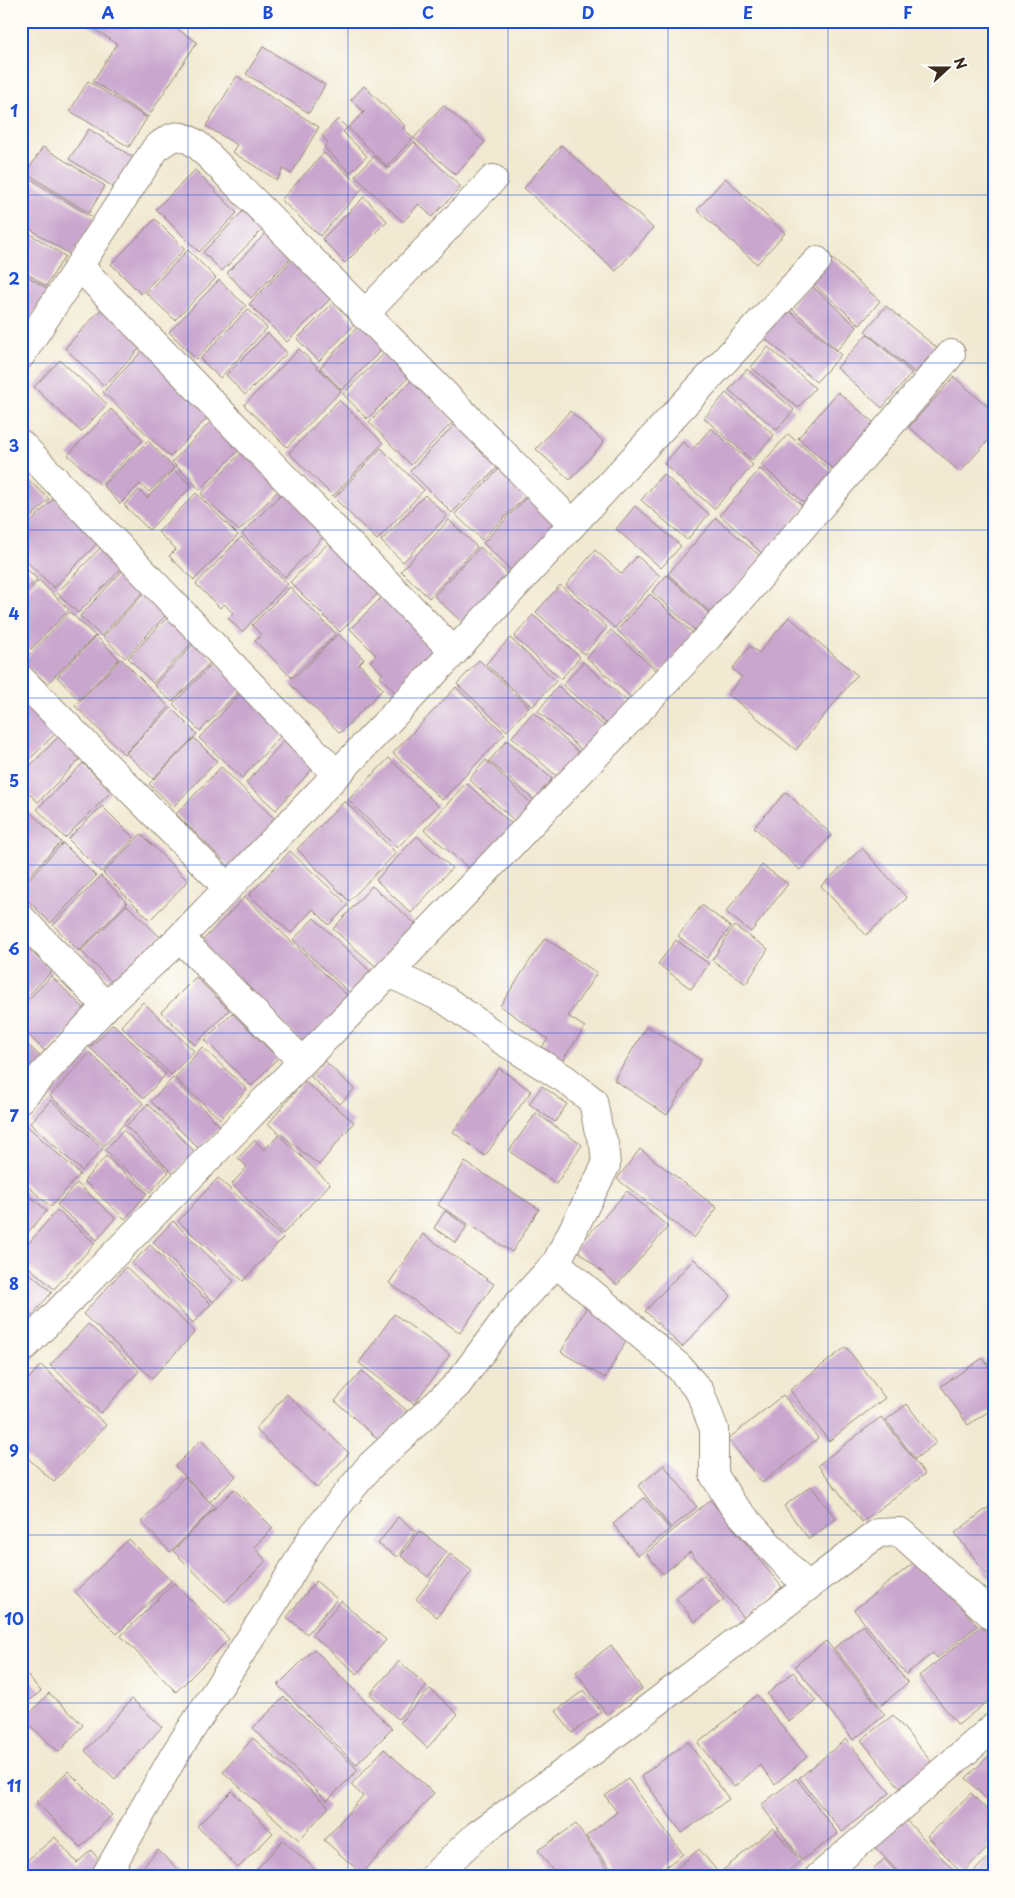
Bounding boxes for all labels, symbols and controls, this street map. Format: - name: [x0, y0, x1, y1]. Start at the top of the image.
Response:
- text: A: [102, 0, 115, 24]
- text: B: [263, 0, 274, 24]
- text: C: [422, 0, 434, 24]
- text: D: [582, 0, 594, 24]
- text: E: [743, 0, 753, 24]
- text: F: [903, 0, 913, 24]
- north arrow: [922, 42, 972, 92]
- text: N: [949, 54, 972, 72]
- text: 1: [10, 98, 18, 122]
- text: 2: [8, 266, 20, 290]
- text: 3: [9, 433, 19, 457]
- text: 4: [9, 601, 20, 625]
- text: 5: [9, 768, 19, 792]
- text: 6: [8, 936, 20, 960]
- text: 7: [9, 1103, 19, 1127]
- text: 8: [9, 1271, 19, 1295]
- text: 9: [9, 1438, 19, 1462]
- text: 10: [4, 1606, 24, 1630]
- text: 11: [7, 1773, 21, 1797]

